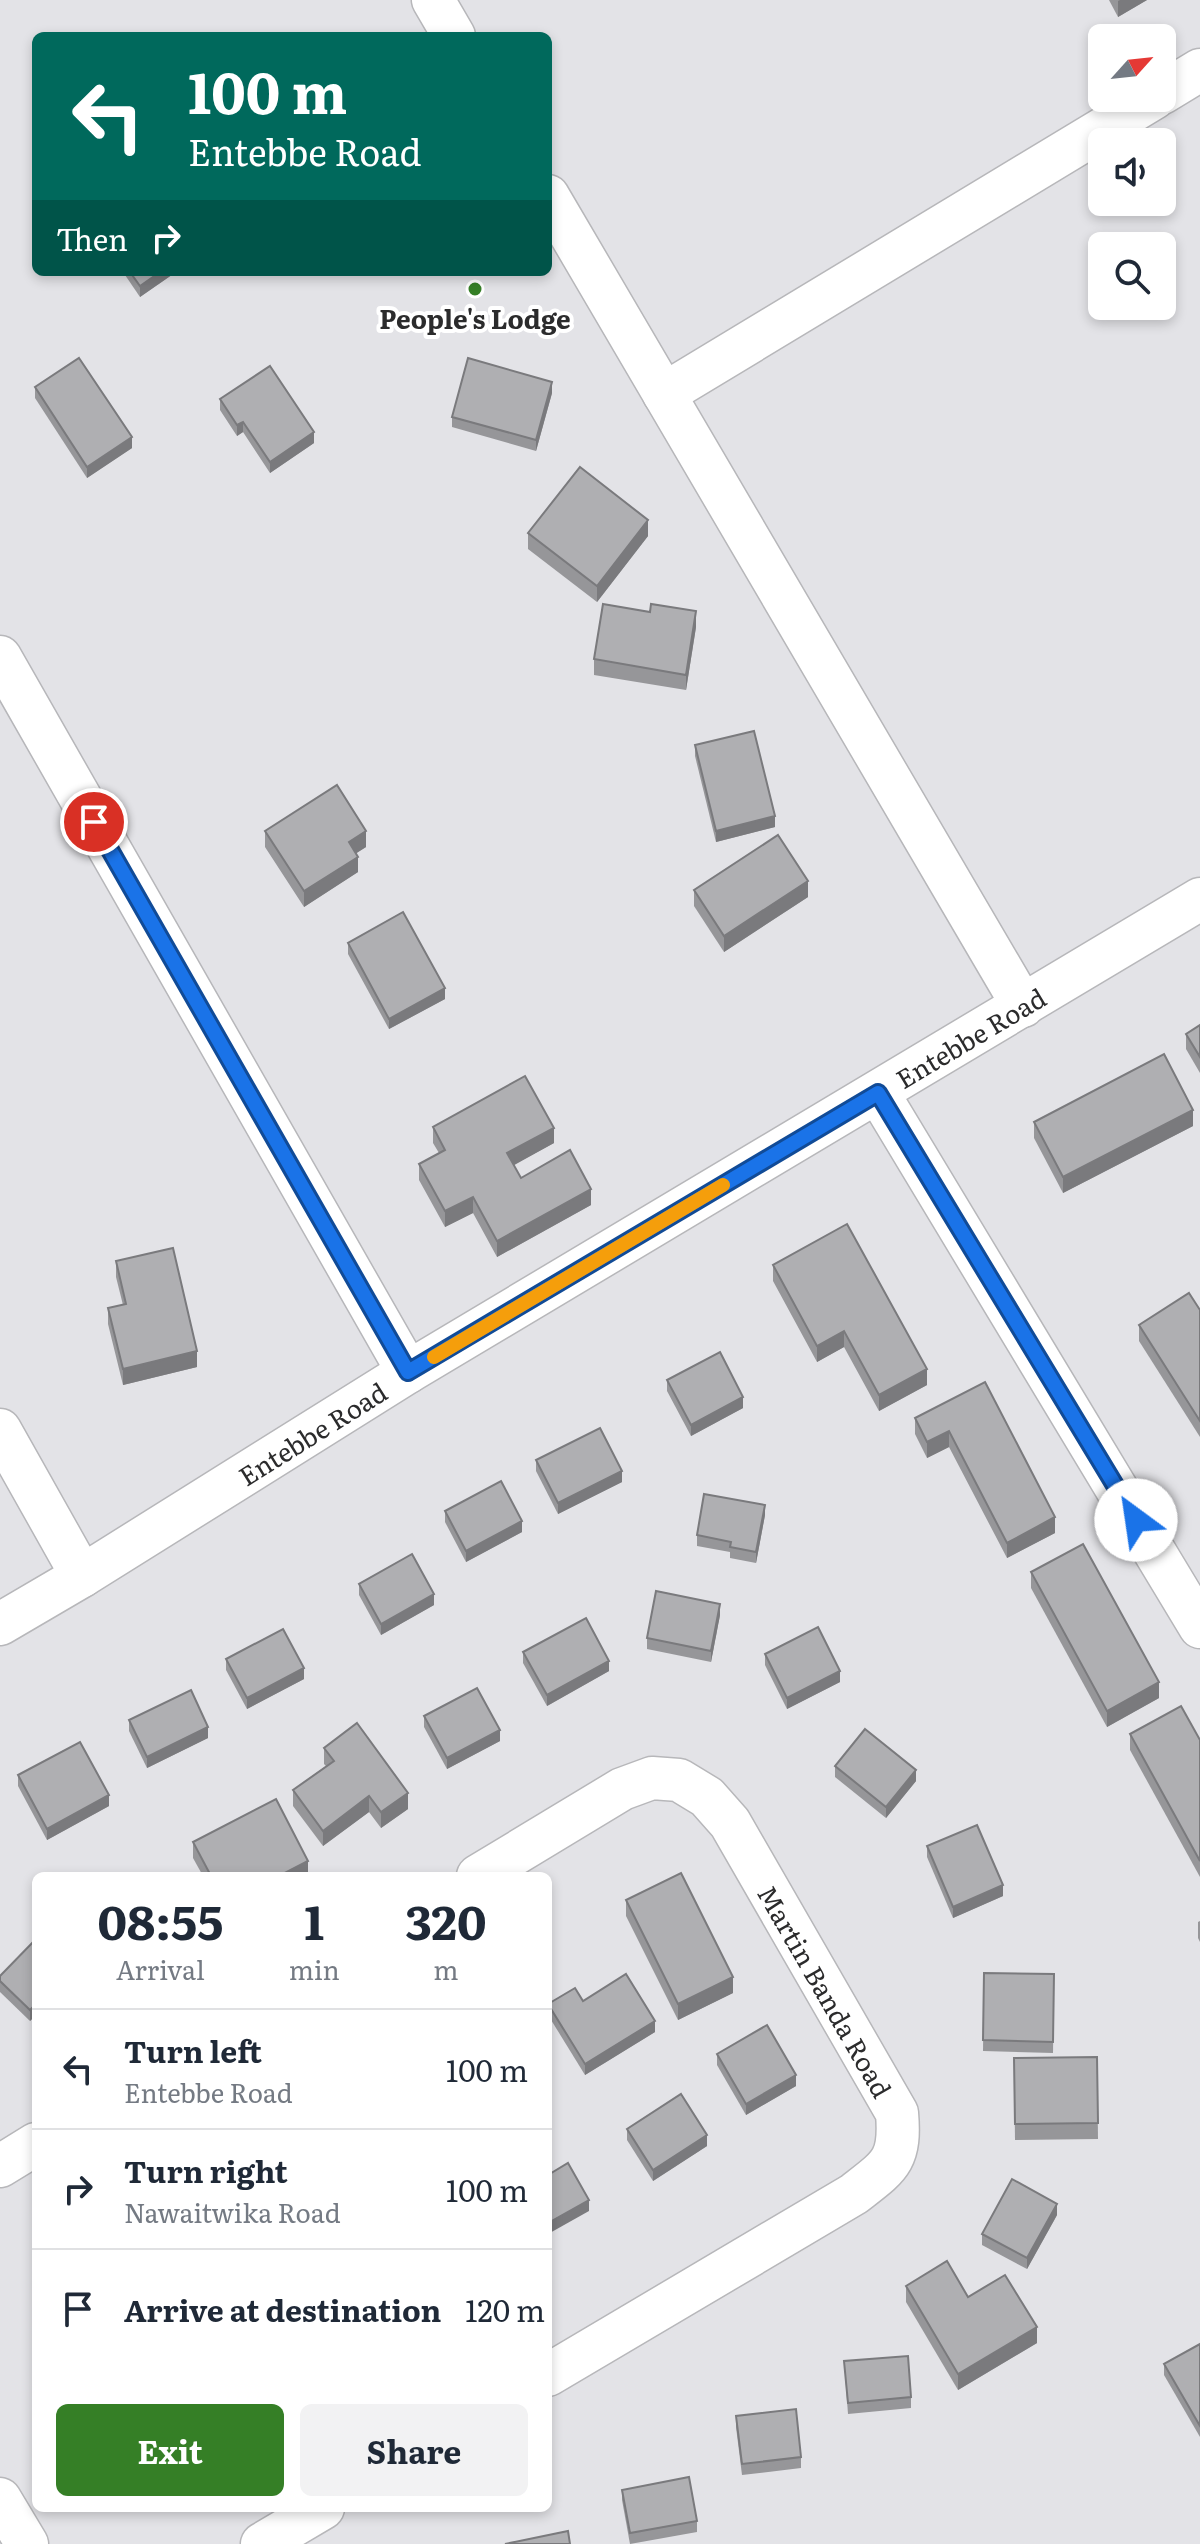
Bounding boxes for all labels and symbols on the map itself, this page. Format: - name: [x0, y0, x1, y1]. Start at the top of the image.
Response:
- north arrow: [1088, 24, 1176, 112]
- marker: People's Lodge: [466, 280, 484, 298]
- place label: People's Lodge: [379, 298, 571, 337]
- pin: [60, 788, 128, 856]
- street label: Entebbe Road: [887, 976, 1052, 1096]
- street label: Entebbe Road: [230, 1371, 394, 1494]
- position arrow: [1094, 1478, 1178, 1562]
- street label: Martin Banda Road: [750, 1877, 903, 2104]

